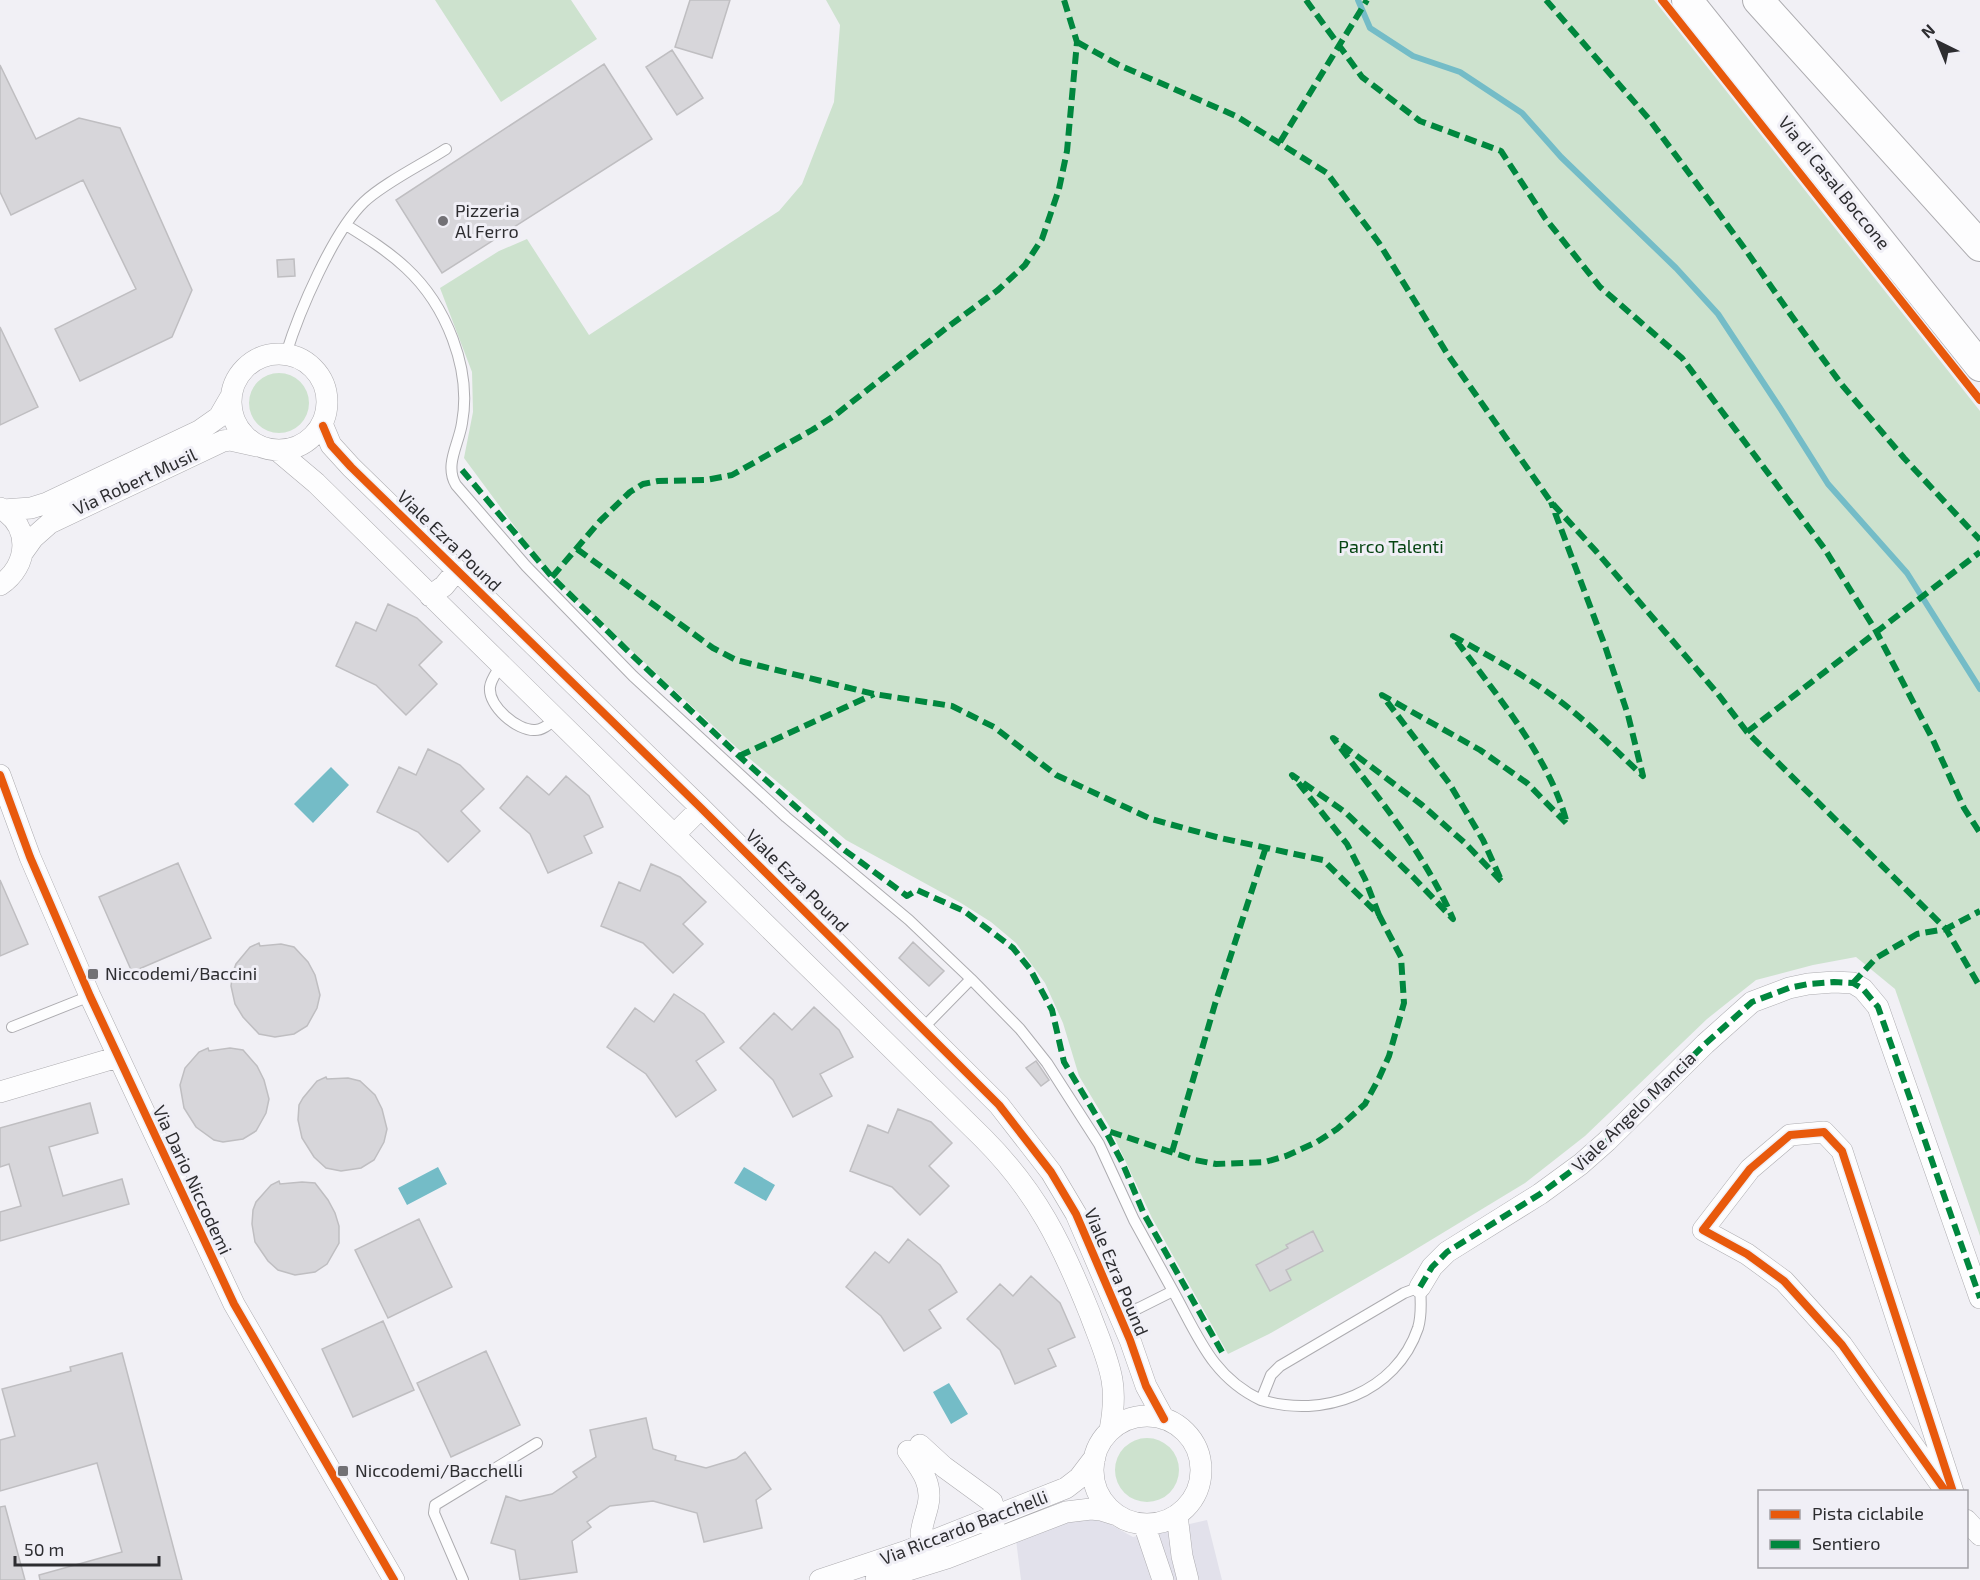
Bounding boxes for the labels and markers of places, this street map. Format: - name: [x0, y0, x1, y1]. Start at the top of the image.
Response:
- place label: Pizzeria Al Ferro: [455, 199, 520, 242]
- marker: Pizzeria Al Ferro: [436, 214, 450, 228]
- place label: Niccodemi/Baccini: [105, 962, 257, 984]
- marker: Niccodemi/Baccini: [86, 967, 100, 981]
- place label: Niccodemi/Bacchelli: [355, 1459, 523, 1481]
- marker: Niccodemi/Bacchelli: [336, 1464, 350, 1478]

